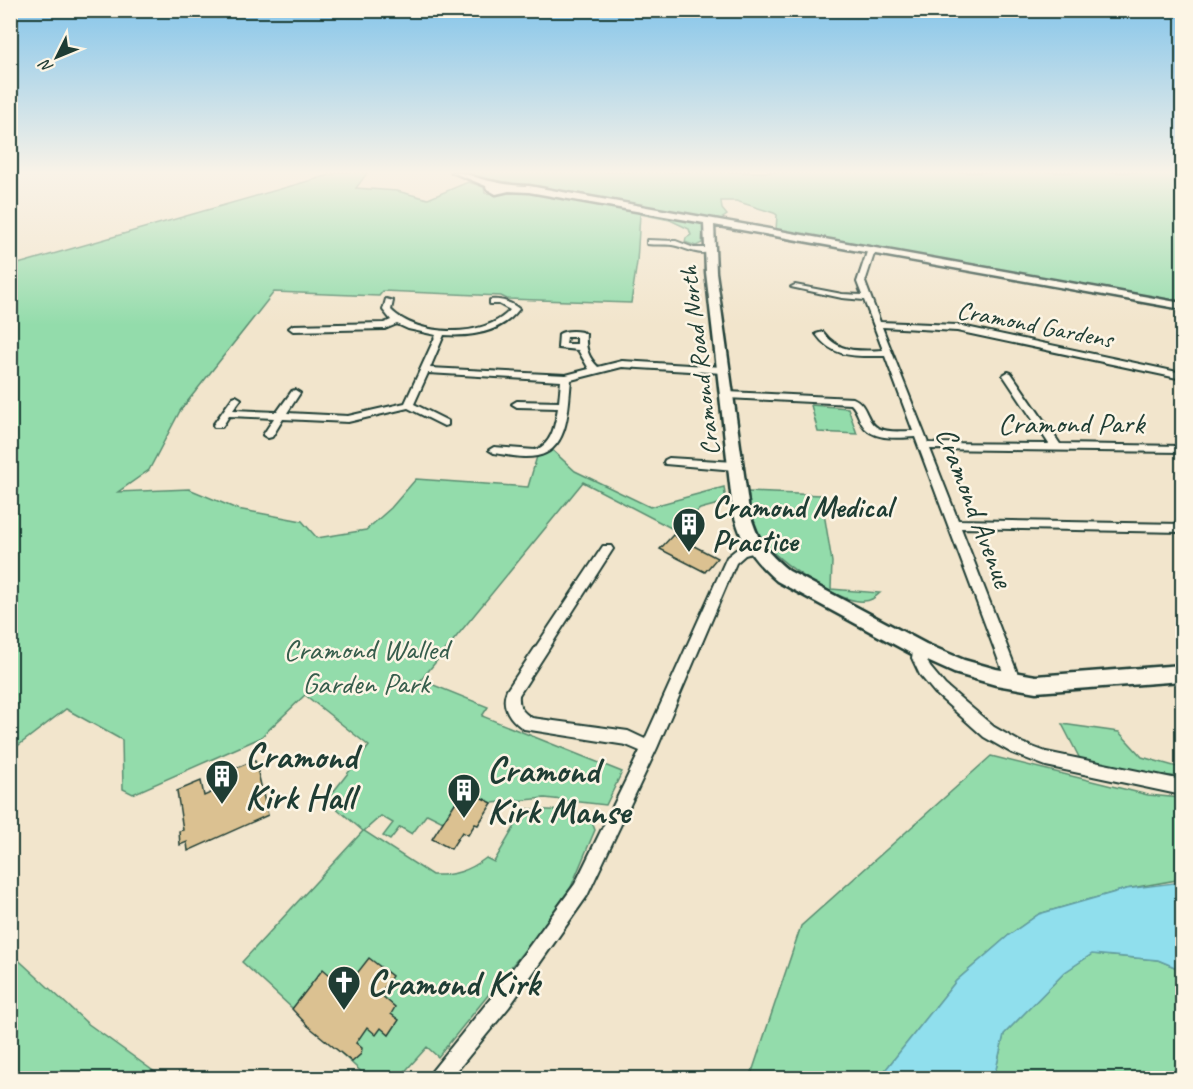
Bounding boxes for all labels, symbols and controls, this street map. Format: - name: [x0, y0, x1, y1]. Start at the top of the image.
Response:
- north arrow: [27, 27, 87, 87]
- text: N: [34, 54, 57, 77]
- street label: Cramond Road North: [671, 263, 727, 458]
- street label: Cramond Gardens: [954, 293, 1118, 356]
- street label: Cramond Park: [998, 404, 1146, 442]
- street label: Cramond Avenue: [927, 422, 1024, 595]
- place label: Cramond Medical Practice: [712, 488, 897, 560]
- building icon: Cramond Medical Practice: [671, 506, 707, 553]
- park label: Cramond Walled Garden Park: [284, 630, 453, 702]
- place label: Cramond Kirk Hall: [245, 733, 363, 820]
- place label: Cramond Kirk Manse: [487, 747, 633, 834]
- building icon: Cramond Kirk Hall: [204, 758, 240, 805]
- building icon: Cramond Kirk Manse: [446, 772, 482, 819]
- place label: Cramond Kirk: [367, 960, 543, 1006]
- church icon: Cramond Kirk: [326, 964, 362, 1011]

